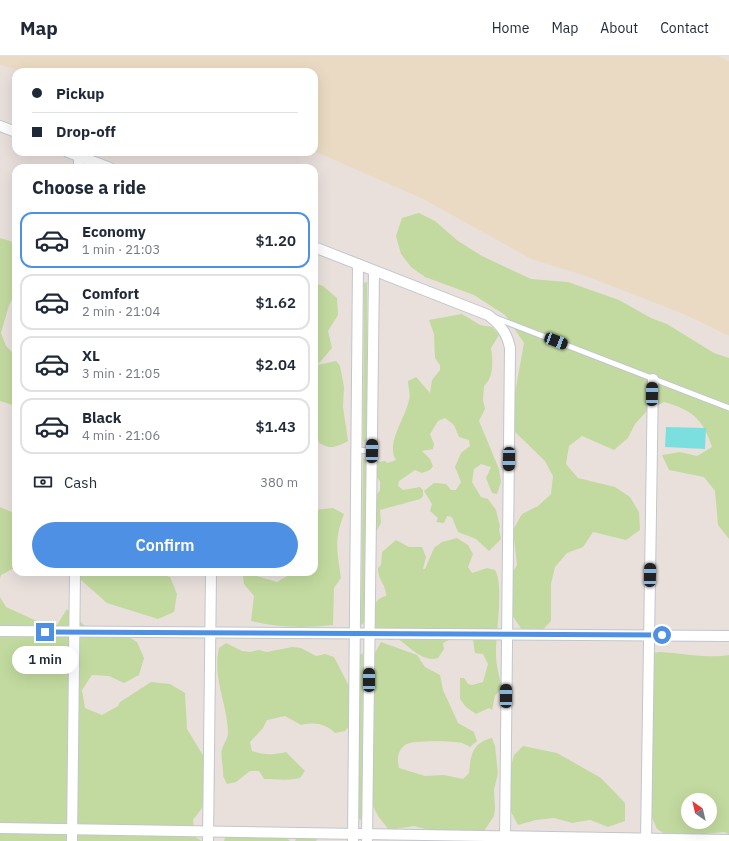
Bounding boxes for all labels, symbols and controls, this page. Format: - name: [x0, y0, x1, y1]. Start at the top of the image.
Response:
- text: Map: [20, 16, 58, 40]
- text: Home: [492, 19, 529, 37]
- text: Map: [551, 19, 578, 37]
- text: About: [600, 19, 638, 37]
- text: Contact: [660, 19, 709, 37]
- text: Pickup: [56, 84, 104, 103]
- text: Drop-off: [56, 122, 116, 141]
- text: Choose a ride: [32, 176, 146, 199]
- icon: car: [34, 222, 70, 258]
- text: Economy: [82, 222, 146, 241]
- text: $1.20: [256, 231, 296, 250]
- text: 1 min · 21:03: [82, 241, 160, 258]
- icon: car: [34, 284, 70, 320]
- text: Comfort: [82, 284, 139, 303]
- text: $1.62: [256, 293, 296, 312]
- text: 2 min · 21:04: [82, 303, 160, 320]
- car: [543, 331, 569, 351]
- icon: car: [34, 346, 70, 382]
- text: XL: [82, 346, 100, 365]
- text: $2.04: [256, 355, 296, 374]
- text: 3 min · 21:05: [82, 365, 160, 382]
- car: [646, 382, 658, 406]
- icon: car: [34, 408, 70, 444]
- text: Black: [82, 408, 122, 427]
- text: $1.43: [256, 417, 296, 436]
- text: 4 min · 21:06: [82, 427, 160, 444]
- car: [366, 439, 378, 463]
- car: [503, 447, 515, 471]
- icon: cash: [32, 471, 54, 493]
- text: Cash: [64, 473, 97, 492]
- text: 380 m: [260, 474, 298, 491]
- button: Confirm: [32, 522, 298, 568]
- car: [644, 563, 656, 587]
- route end: [36, 623, 54, 641]
- route start: [653, 626, 671, 644]
- callout: 1 min: [12, 646, 78, 674]
- text: 1 min: [28, 651, 62, 668]
- car: [363, 668, 375, 692]
- car: [500, 684, 512, 708]
- north arrow: [681, 793, 717, 829]
- map controls: [681, 793, 717, 829]

